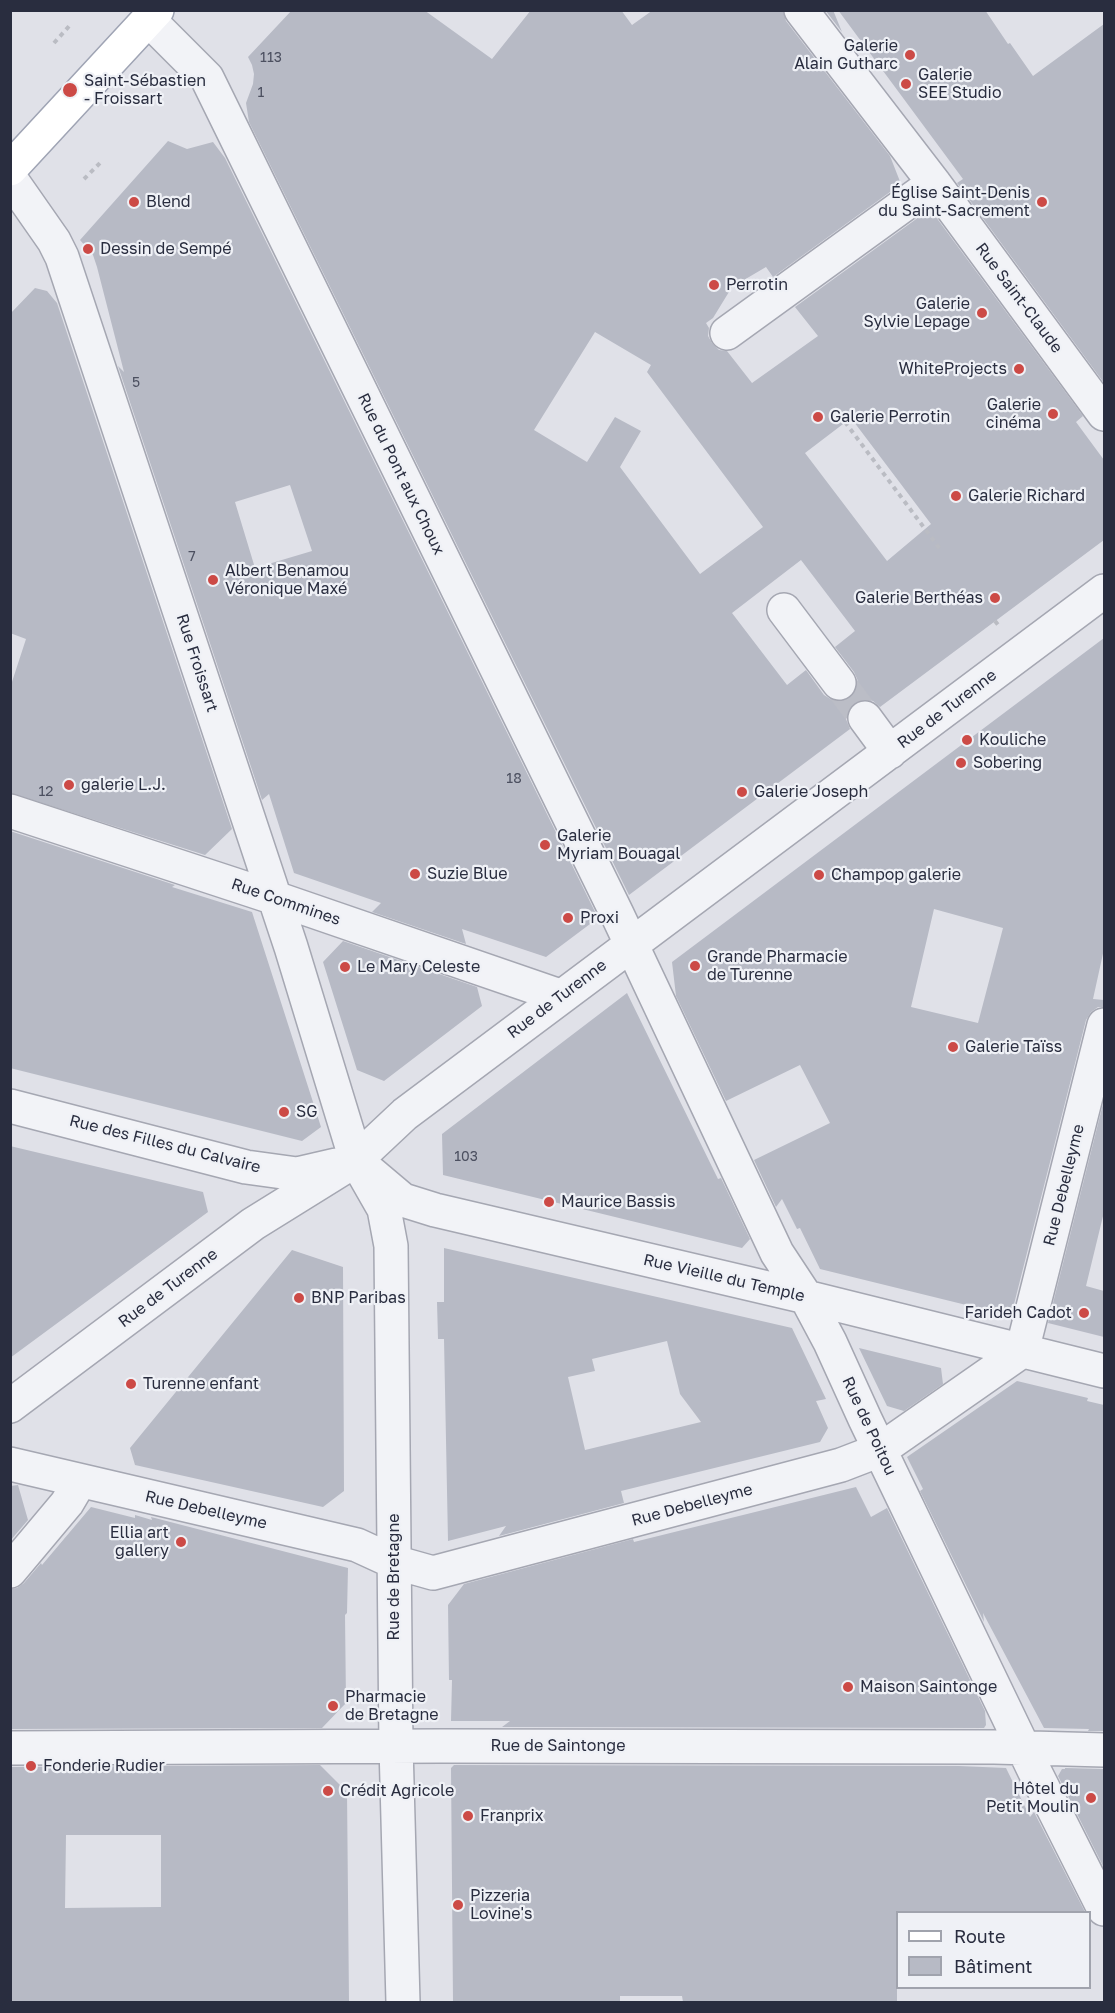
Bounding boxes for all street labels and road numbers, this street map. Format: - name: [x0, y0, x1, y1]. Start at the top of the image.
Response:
- street label: Rue Saint-Claude: [971, 239, 1067, 357]
- street label: Rue du Pont aux Choux: [353, 390, 449, 558]
- street label: Rue Froissart: [172, 612, 222, 714]
- street label: Rue de Turenne: [894, 665, 1000, 753]
- street label: Rue Commines: [229, 874, 343, 930]
- street label: Rue de Turenne: [504, 955, 610, 1043]
- street label: Rue des Filles du Calvaire: [68, 1111, 262, 1177]
- street label: Rue Debelleyme: [1040, 1122, 1088, 1248]
- street label: Rue de Turenne: [115, 1244, 221, 1332]
- street label: Rue Vieille du Temple: [641, 1250, 807, 1306]
- street label: Rue de Poitou: [838, 1374, 900, 1478]
- street label: Rue Debelleyme: [629, 1480, 755, 1530]
- street label: Rue Debelleyme: [143, 1487, 269, 1533]
- street label: Rue de Bretagne: [384, 1513, 404, 1641]
- street label: Rue de Saintonge: [491, 1736, 625, 1756]

